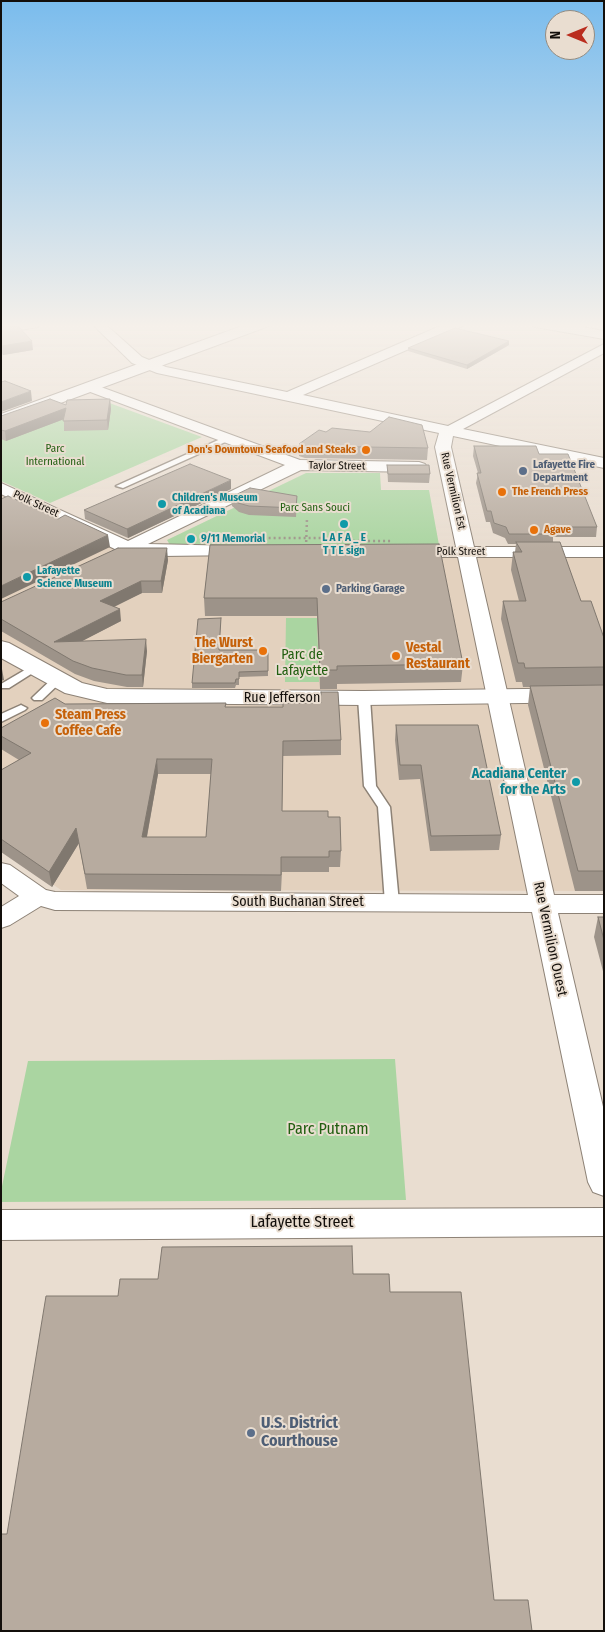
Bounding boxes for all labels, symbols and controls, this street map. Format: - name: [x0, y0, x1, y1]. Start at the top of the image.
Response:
- north arrow: [545, 10, 595, 60]
- text: N: [547, 31, 564, 39]
- park label: Parc International: [26, 442, 84, 468]
- place label: Don's Downtown Seafood and Steaks: [187, 443, 356, 457]
- marker: Don's Downtown Seafood and Steaks: [360, 444, 372, 456]
- street label: Rue Vermilion Est: [438, 451, 468, 531]
- place label: Lafayette Fire Department: [533, 458, 595, 484]
- street label: Taylor Street: [308, 459, 366, 473]
- marker: Lafayette Fire Department: [517, 465, 529, 477]
- place label: The French Press: [512, 485, 588, 499]
- marker: The French Press: [496, 486, 508, 498]
- street label: Polk Street: [11, 488, 61, 520]
- place label: Children's Museum of Acadiana: [172, 491, 258, 517]
- marker: Children's Museum of Acadiana: [156, 498, 168, 510]
- park label: Parc Sans Souci: [280, 501, 350, 515]
- marker: L A F A _ E T T E sign: [338, 518, 350, 530]
- place label: Agave: [544, 523, 571, 537]
- marker: Agave: [528, 524, 540, 536]
- place label: L A F A _ E T T E sign: [322, 531, 366, 557]
- place label: 9/11 Memorial: [201, 532, 265, 546]
- marker: 9/11 Memorial: [185, 533, 197, 545]
- street label: Polk Street: [437, 545, 485, 559]
- place label: Lafayette Science Museum: [37, 564, 112, 590]
- marker: Lafayette Science Museum: [21, 571, 33, 583]
- place label: Parking Garage: [336, 582, 405, 596]
- marker: Parking Garage: [320, 583, 332, 595]
- place label: The Wurst Biergarten: [192, 635, 253, 668]
- place label: Vestal Restaurant: [406, 640, 470, 672]
- marker: The Wurst Biergarten: [257, 645, 269, 657]
- park label: Parc de Lafayette: [276, 647, 328, 680]
- marker: Vestal Restaurant: [390, 650, 402, 662]
- street label: Rue Jefferson: [244, 690, 320, 706]
- place label: Steam Press Coffee Cafe: [55, 707, 126, 740]
- marker: Steam Press Coffee Cafe: [39, 717, 51, 729]
- place label: Acadiana Center for the Arts: [472, 766, 566, 799]
- marker: Acadiana Center for the Arts: [570, 776, 582, 788]
- street label: Rue Vermilion Ouest: [530, 880, 570, 998]
- street label: South Buchanan Street: [232, 894, 364, 910]
- park label: Parc Putnam: [287, 1120, 369, 1140]
- street label: Lafayette Street: [250, 1213, 354, 1233]
- place label: U.S. District Courthouse: [261, 1414, 338, 1452]
- marker: U.S. District Courthouse: [245, 1427, 257, 1439]

